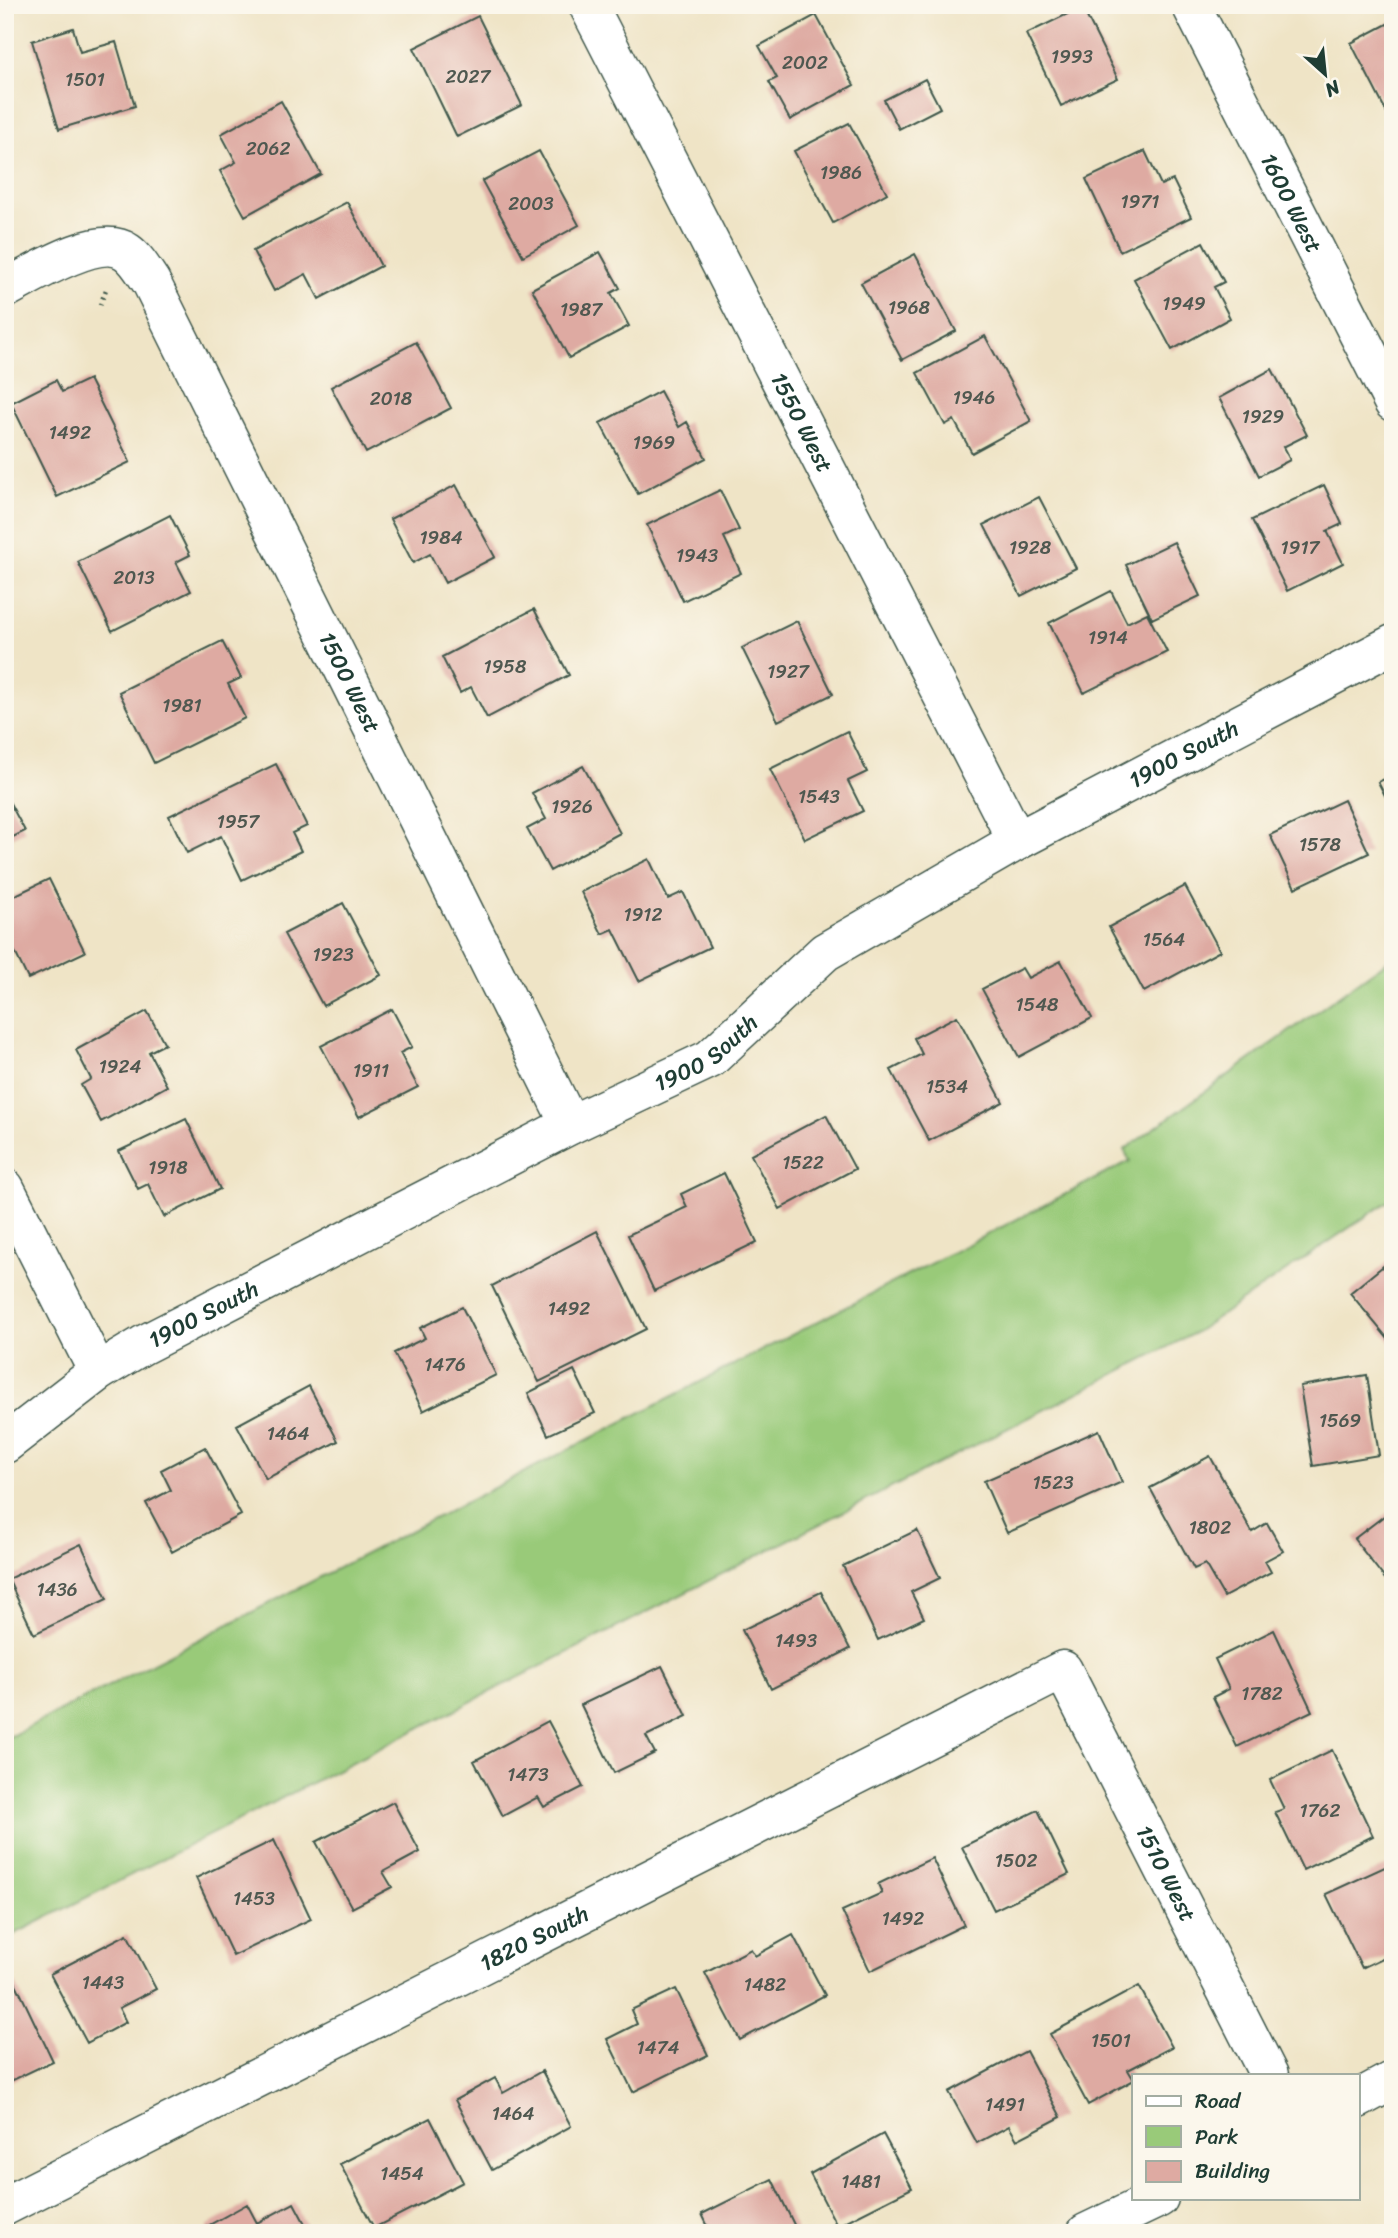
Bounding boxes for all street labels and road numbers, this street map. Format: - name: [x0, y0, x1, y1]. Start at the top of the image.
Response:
- street label: 1600 West: [1248, 146, 1334, 261]
- street label: 1550 West: [759, 365, 845, 480]
- street label: 1500 West: [307, 625, 392, 741]
- street label: 1900 South: [1121, 708, 1246, 800]
- street label: 1900 South: [647, 1004, 768, 1104]
- street label: 1900 South: [141, 1269, 266, 1360]
- street label: 1510 West: [1124, 1818, 1208, 1929]
- street label: 1820 South: [472, 1893, 596, 1983]

